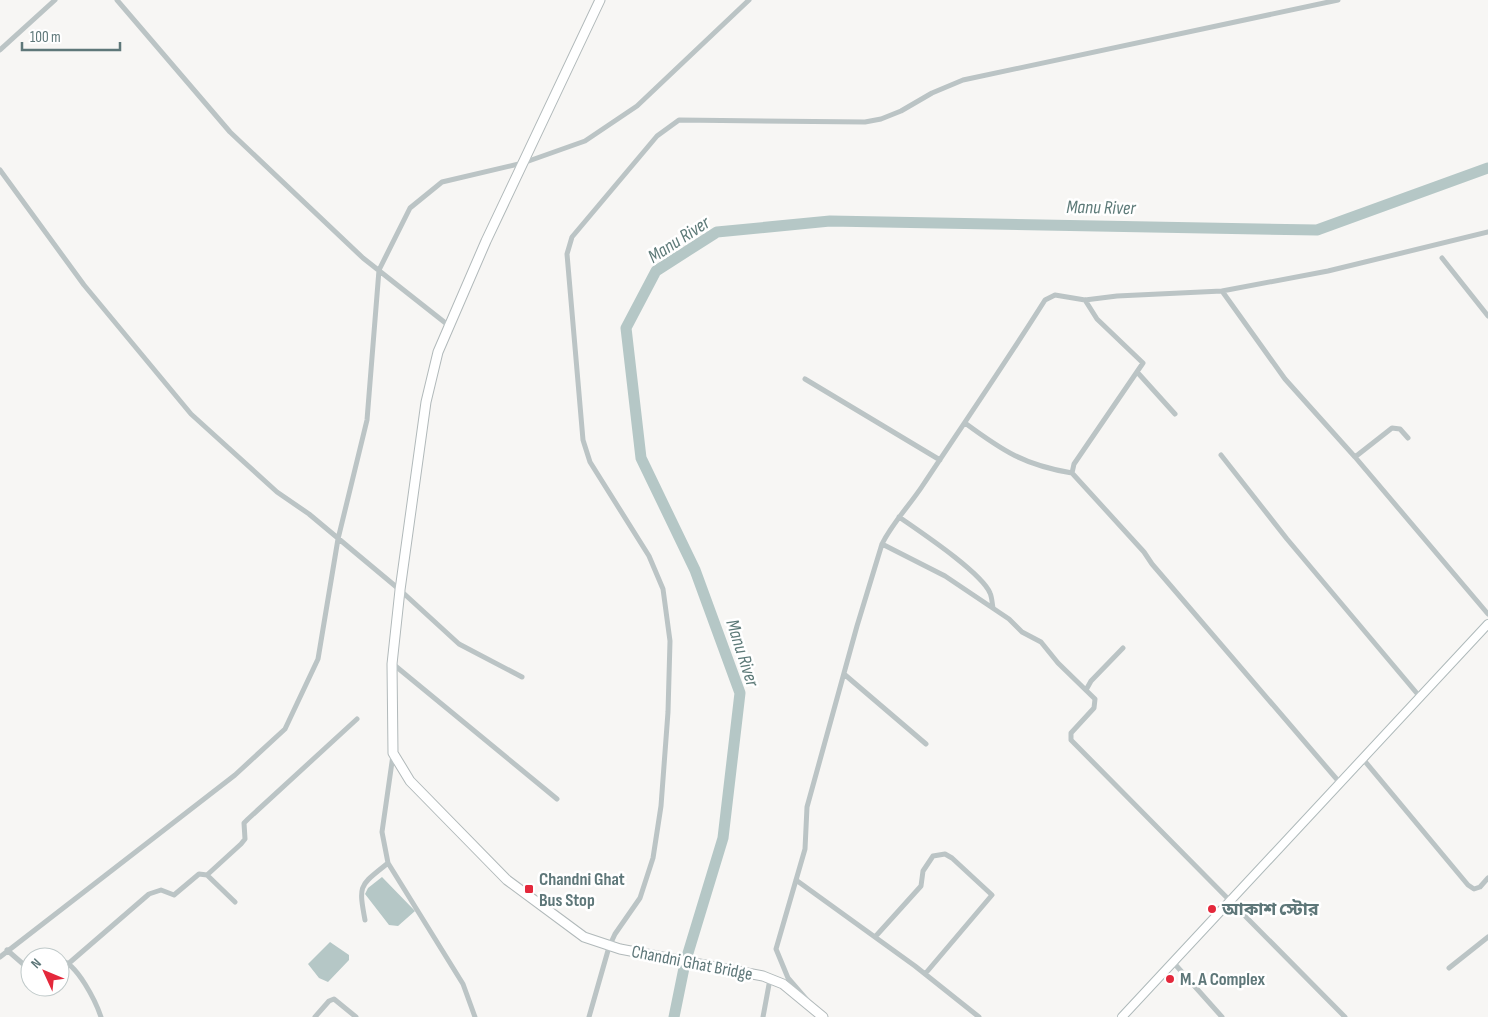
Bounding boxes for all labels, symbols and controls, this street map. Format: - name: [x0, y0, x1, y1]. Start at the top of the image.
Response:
- scale bar: [22, 20, 120, 52]
- text: 100 m: [30, 28, 61, 47]
- water label: Manu River: [1066, 196, 1136, 220]
- water label: Manu River: [644, 211, 715, 269]
- water label: Manu River: [720, 617, 764, 690]
- place label: Chandni Ghat Bus Stop: [539, 869, 625, 911]
- marker: Chandni Ghat Bus Stop: [523, 883, 535, 895]
- place label: আকাশ স্টোর: [1221, 899, 1320, 920]
- marker: আকাশ স্টোর: [1206, 903, 1218, 915]
- street label: Chandni Ghat Bridge: [630, 941, 754, 985]
- north arrow: [20, 947, 70, 997]
- text: N: [27, 955, 45, 972]
- place label: M. A Complex: [1180, 969, 1265, 990]
- marker: M. A Complex: [1164, 973, 1176, 985]

